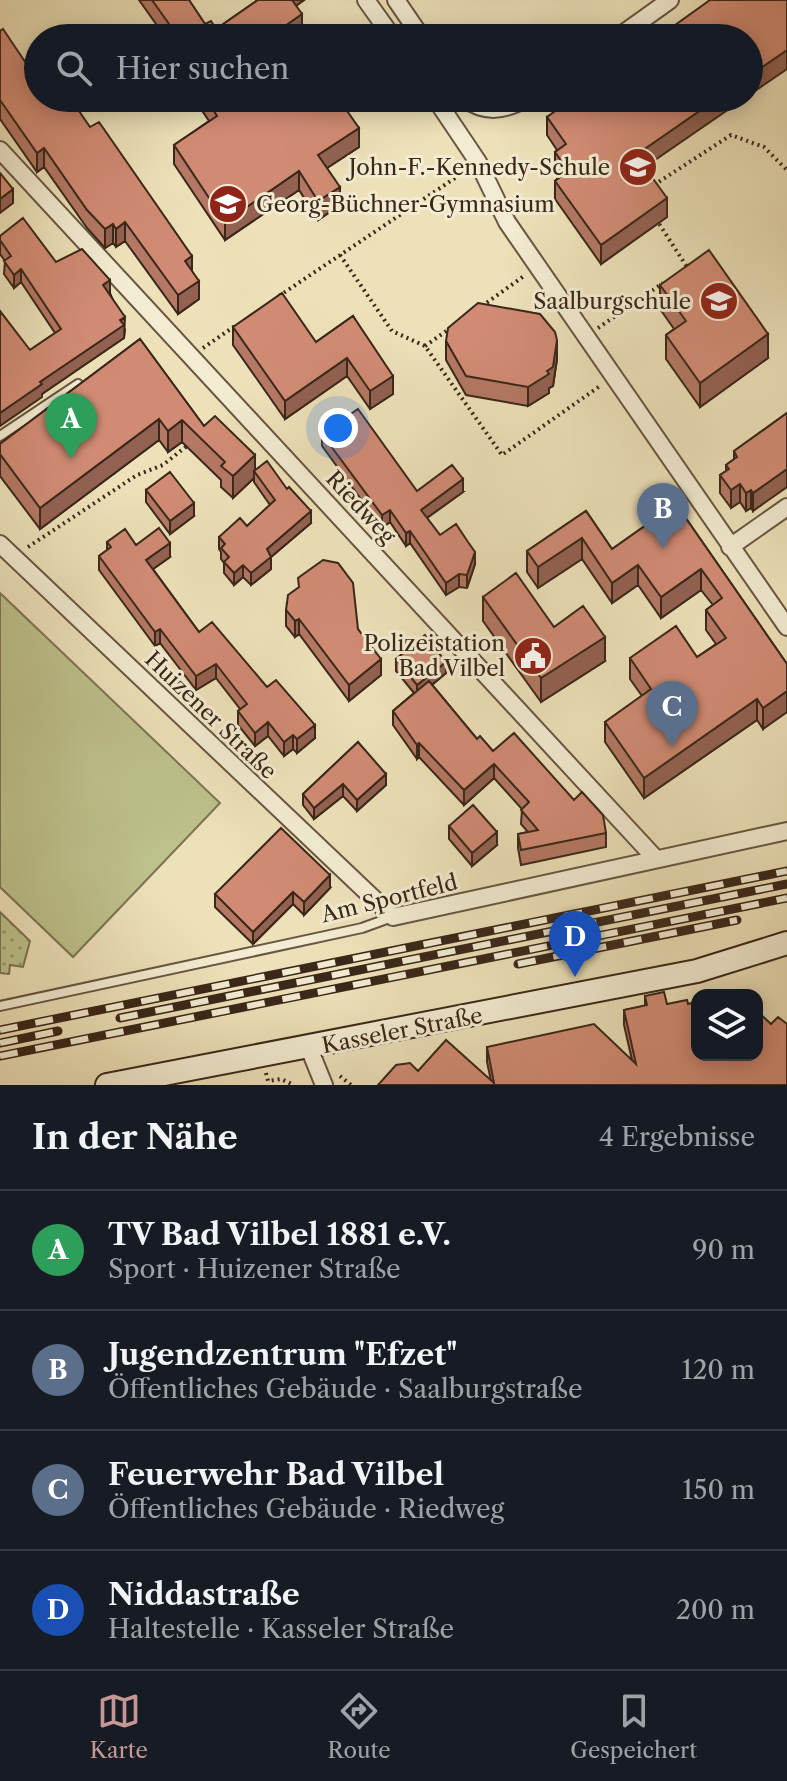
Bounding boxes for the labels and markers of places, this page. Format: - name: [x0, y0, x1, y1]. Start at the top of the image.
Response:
- school or university icon: John-F.-Kennedy-Schule: [617, 146, 659, 188]
- place label: John-F.-Kennedy-Schule: [346, 154, 610, 181]
- school or university icon: Georg-Büchner-Gymnasium: [207, 183, 249, 225]
- place label: Georg-Büchner-Gymnasium: [256, 191, 555, 218]
- school or university icon: Saalburgschule: [698, 280, 740, 322]
- place label: Saalburgschule: [533, 288, 691, 315]
- pin: A: [45, 393, 97, 459]
- pin: B: [637, 483, 689, 549]
- place label: Polizeistation Bad Vilbel: [363, 630, 505, 682]
- public building icon: Polizeistation Bad Vilbel: [512, 635, 554, 677]
- pin: C: [646, 681, 698, 747]
- pin: D: [549, 911, 601, 977]

